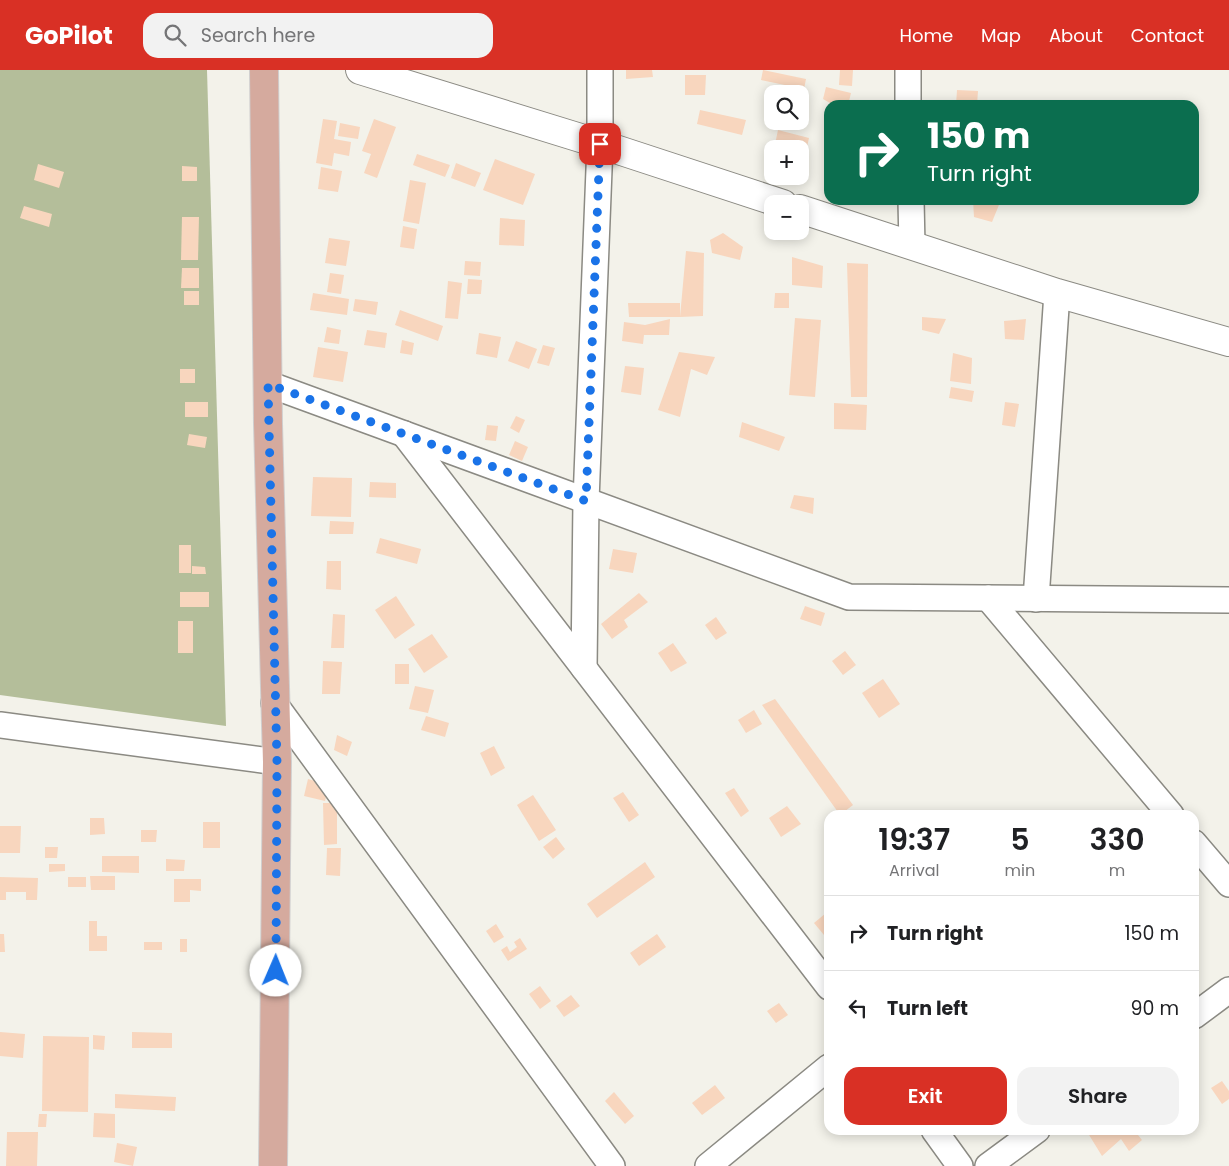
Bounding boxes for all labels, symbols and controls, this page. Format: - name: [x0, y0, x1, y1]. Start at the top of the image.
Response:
- search box: [143, 13, 493, 58]
- text: GoPilot: [25, 19, 113, 52]
- icon: search: [161, 21, 189, 49]
- text: Search here: [201, 22, 315, 49]
- text: Home: [899, 23, 953, 48]
- text: Map: [981, 23, 1021, 48]
- text: About: [1049, 23, 1103, 48]
- text: Contact: [1131, 23, 1204, 48]
- map controls: [764, 85, 809, 240]
- button: search: [764, 85, 809, 130]
- text: 150 m: [927, 111, 1030, 160]
- icon: right: [844, 120, 909, 185]
- pin: [579, 123, 621, 165]
- icon: arrive: [586, 130, 614, 158]
- button: +: [764, 140, 809, 185]
- text: Turn right: [927, 158, 1032, 189]
- button: −: [764, 195, 809, 240]
- text: 19:37: [878, 818, 950, 861]
- text: 5: [1010, 818, 1029, 861]
- text: 330: [1089, 818, 1145, 861]
- text: Arrival: [889, 859, 939, 882]
- text: min: [1004, 859, 1035, 882]
- text: m: [1109, 859, 1125, 882]
- icon: right: [844, 919, 872, 947]
- text: Turn right: [887, 920, 983, 947]
- text: 150 m: [1124, 920, 1179, 947]
- position arrow: [249, 944, 301, 996]
- icon: left: [844, 994, 872, 1022]
- text: Turn left: [887, 995, 968, 1022]
- text: 90 m: [1130, 995, 1179, 1022]
- button: Exit: [844, 1067, 1007, 1125]
- button: Share: [1017, 1067, 1179, 1125]

